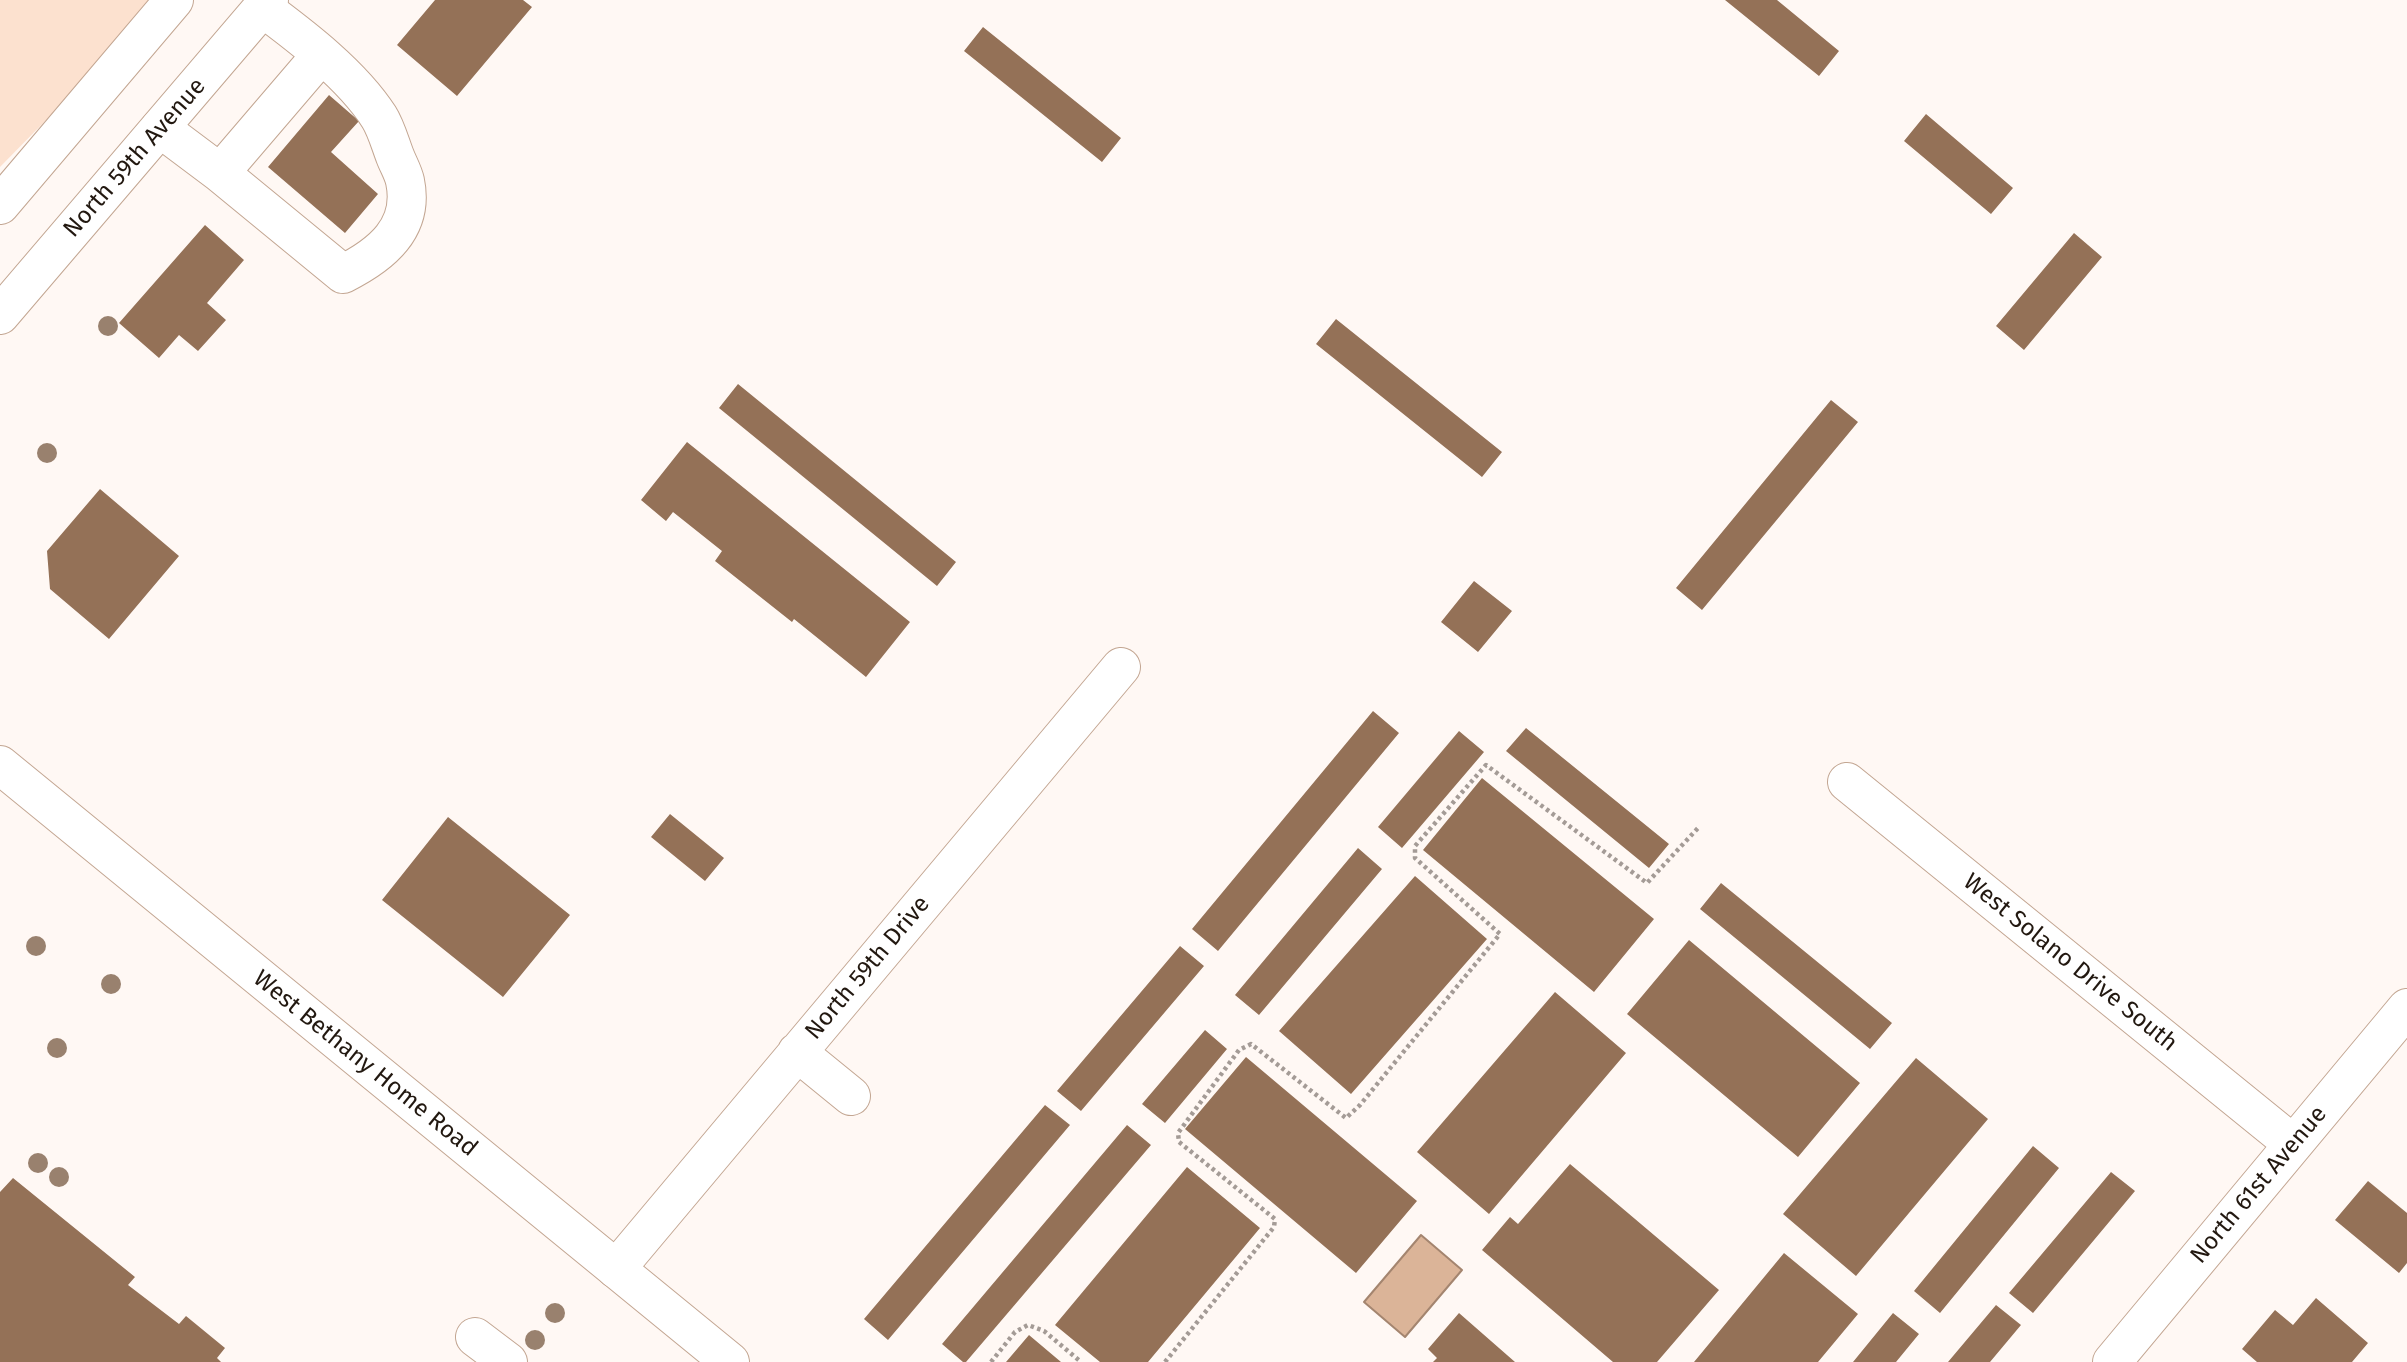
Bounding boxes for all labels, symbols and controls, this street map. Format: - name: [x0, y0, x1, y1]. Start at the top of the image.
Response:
- street label: North 59th Avenue: [58, 72, 212, 244]
- street label: West Solano Drive South: [1957, 868, 2183, 1058]
- street label: North 59th Drive: [800, 890, 936, 1046]
- street label: West Bethany Home Road: [247, 965, 483, 1163]
- street label: North 61st Avenue: [2185, 1100, 2333, 1270]

